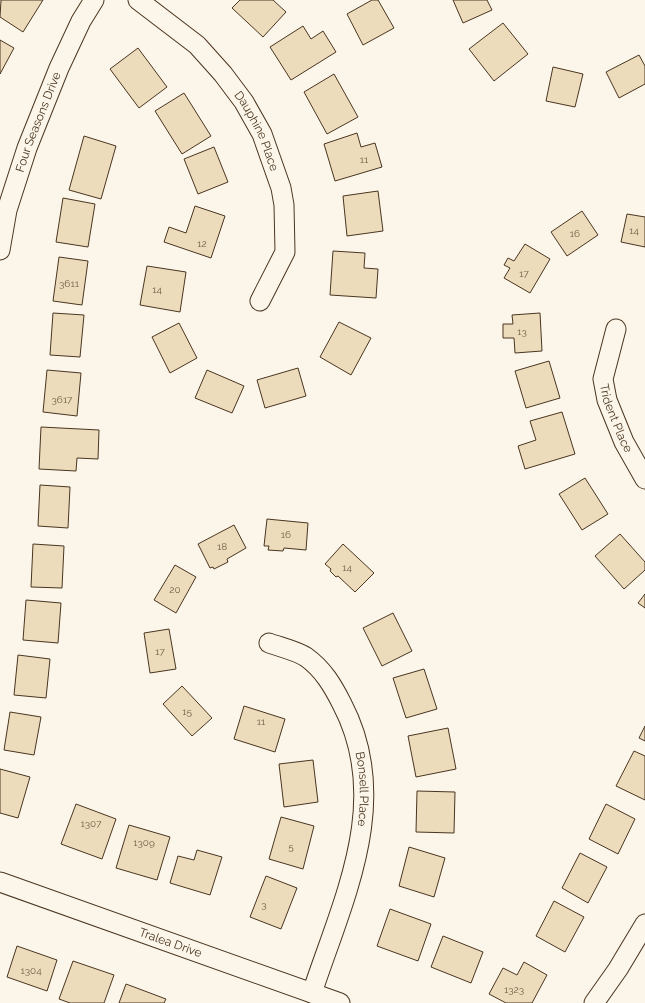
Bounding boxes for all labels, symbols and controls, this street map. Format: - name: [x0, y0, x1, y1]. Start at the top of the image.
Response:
- street label: Four Seasons Drive: [13, 70, 64, 174]
- street label: Dauphine Place: [231, 88, 281, 173]
- house number: 11: [360, 154, 369, 165]
- house number: 14: [629, 225, 639, 236]
- house number: 16: [570, 228, 580, 239]
- house number: 12: [197, 238, 207, 249]
- house number: 17: [519, 268, 529, 279]
- house number: 3611: [59, 278, 80, 289]
- house number: 14: [152, 284, 162, 295]
- house number: 13: [517, 326, 527, 337]
- street label: Trident Place: [597, 383, 635, 455]
- house number: 3617: [52, 394, 73, 405]
- house number: 16: [281, 529, 291, 540]
- house number: 18: [217, 541, 227, 552]
- house number: 14: [342, 562, 352, 573]
- house number: 20: [169, 584, 181, 595]
- house number: 17: [155, 646, 165, 657]
- house number: 15: [182, 706, 192, 717]
- house number: 11: [257, 716, 266, 727]
- street label: Bonsell Place: [353, 750, 371, 827]
- house number: 1307: [80, 818, 102, 829]
- house number: 1309: [133, 837, 155, 848]
- house number: 5: [288, 841, 294, 852]
- house number: 3: [261, 899, 267, 910]
- street label: Tralea Drive: [137, 925, 204, 960]
- house number: 1304: [20, 965, 42, 976]
- house number: 1323: [504, 984, 524, 995]

